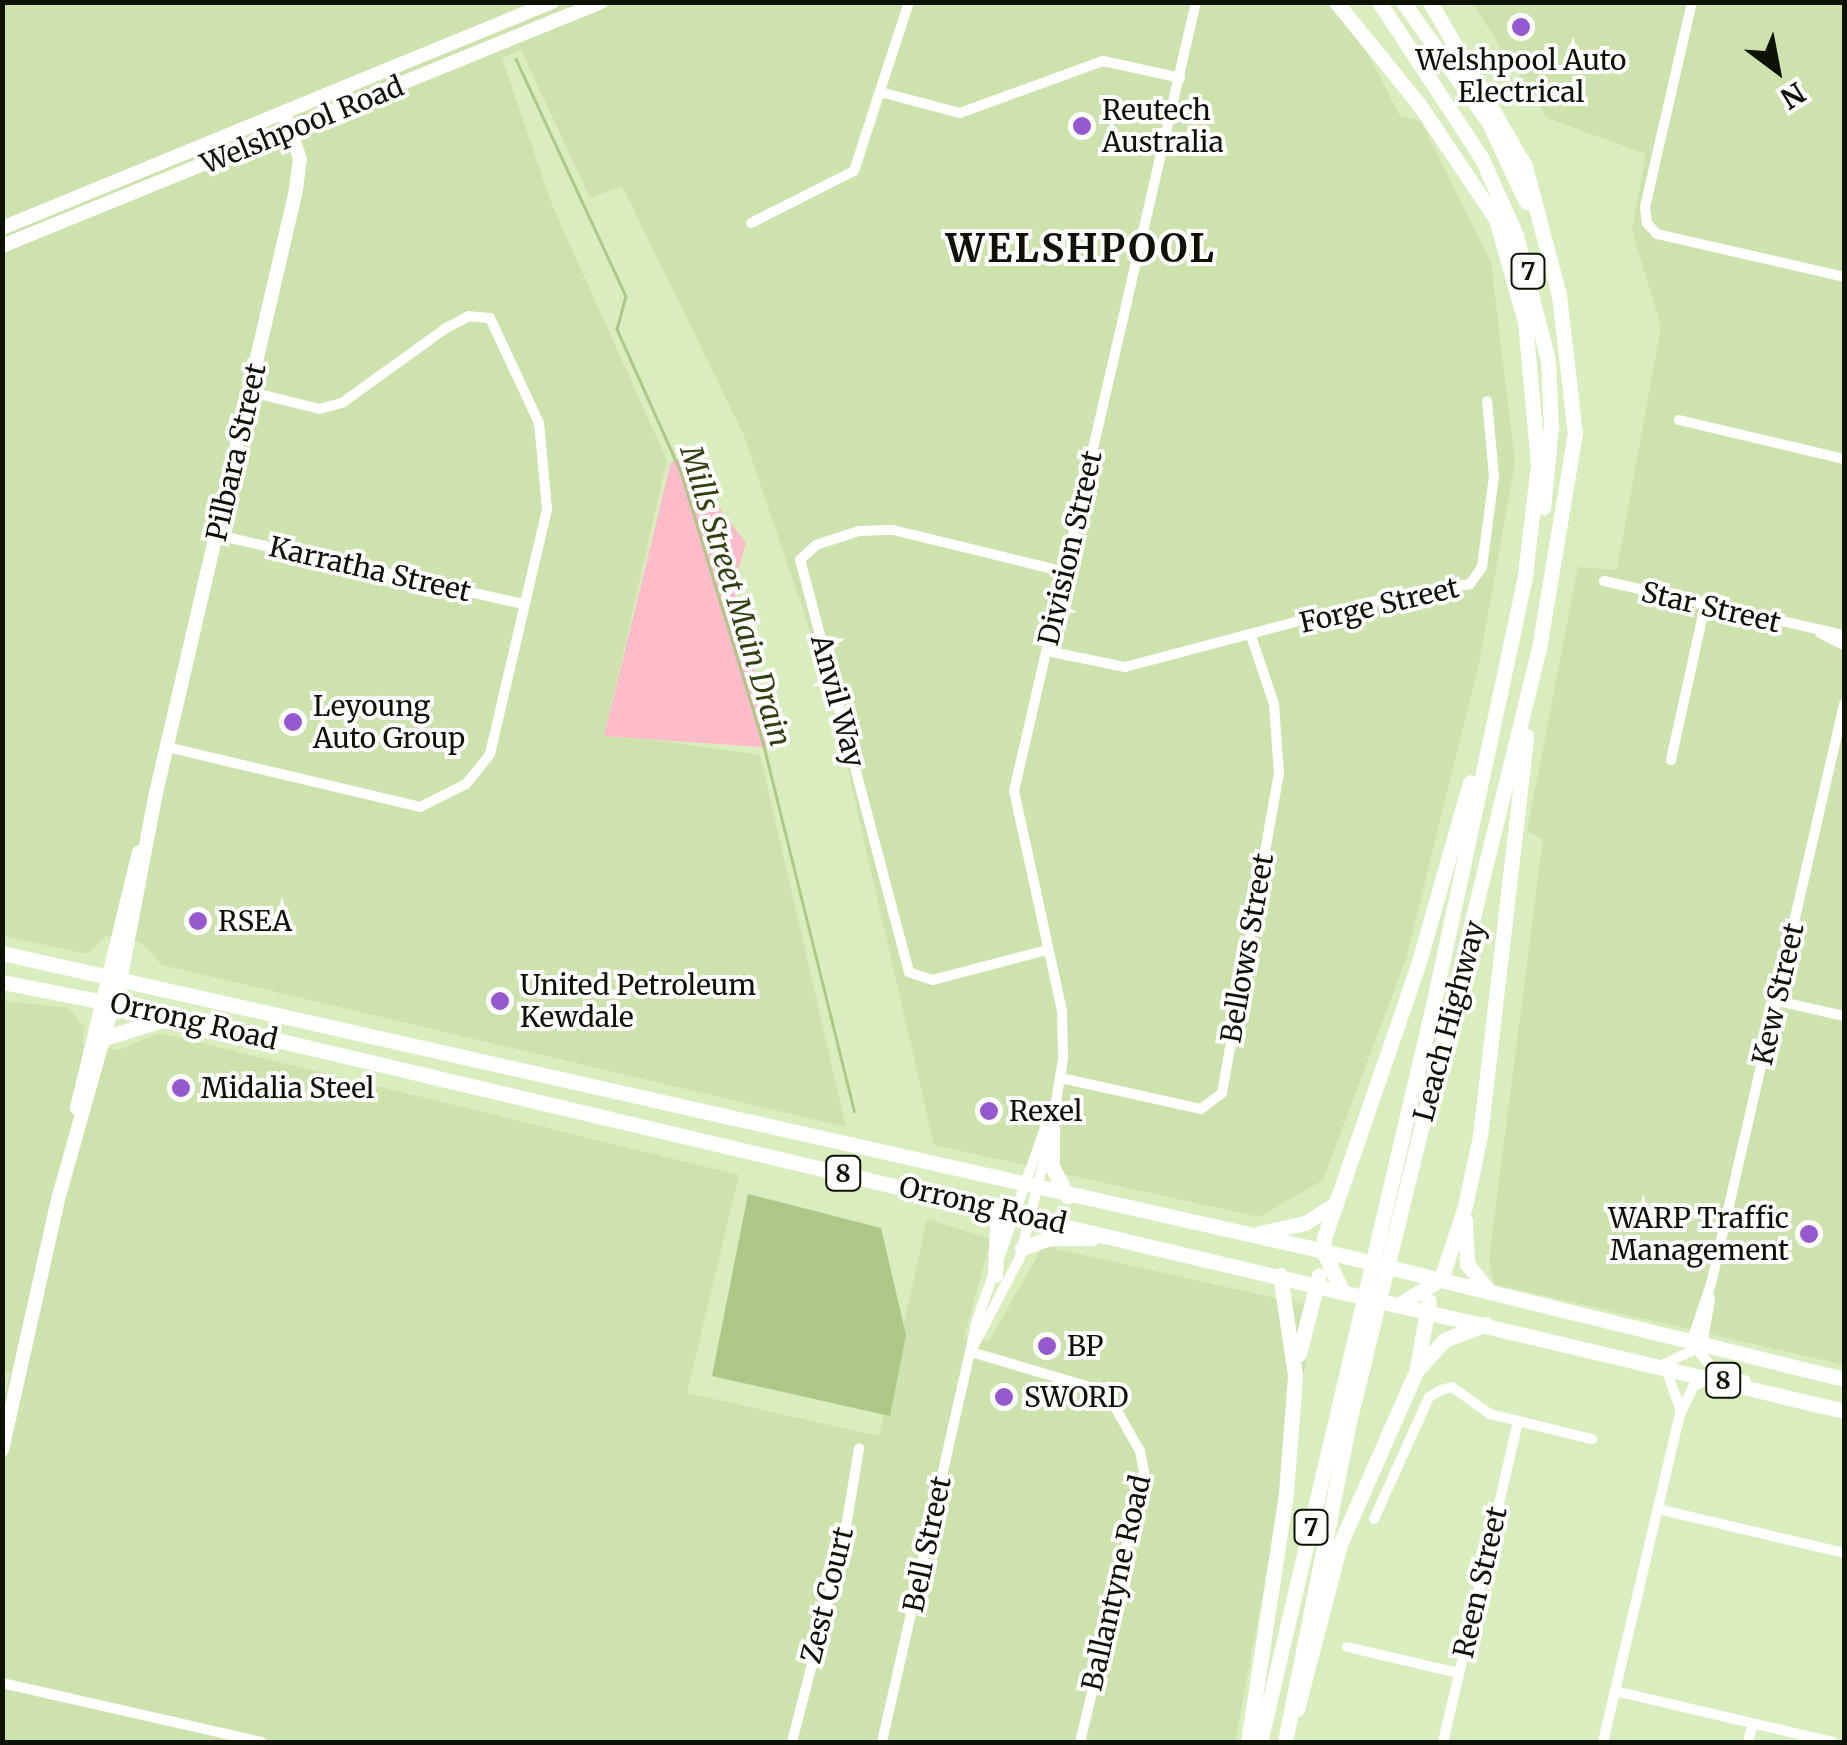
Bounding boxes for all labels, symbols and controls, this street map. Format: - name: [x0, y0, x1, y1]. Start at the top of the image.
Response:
- marker: Welshpool Auto Electrical: [1510, 16, 1532, 38]
- north arrow: [1727, 20, 1827, 120]
- place label: Welshpool Auto Electrical: [1416, 43, 1626, 109]
- street label: Welshpool Road: [196, 69, 408, 181]
- text: N: [1774, 74, 1812, 117]
- place label: Reutech Australia: [1102, 93, 1224, 159]
- marker: Reutech Australia: [1071, 115, 1093, 137]
- district label: WELSHPOOL: [946, 226, 1216, 272]
- road number: 7: [1510, 251, 1546, 291]
- street label: Pilbara Street: [199, 360, 273, 544]
- water label: Mills Street Main Drain: [673, 441, 799, 751]
- street label: Division Street: [1031, 447, 1109, 649]
- street label: Karratha Street: [266, 529, 474, 609]
- street label: Forge Street: [1296, 570, 1462, 640]
- street label: Star Street: [1638, 575, 1784, 639]
- street label: Anvil Way: [804, 631, 872, 771]
- place label: Leyoung Auto Group: [313, 689, 465, 755]
- marker: Leyoung Auto Group: [282, 711, 304, 733]
- street label: Bellows Street: [1214, 851, 1280, 1045]
- place label: RSEA: [218, 904, 292, 938]
- marker: RSEA: [187, 910, 209, 932]
- street label: Leach Highway: [1406, 917, 1492, 1125]
- street label: Kew Street: [1745, 920, 1811, 1068]
- place label: United Petroleum Kewdale: [520, 968, 756, 1034]
- street label: Orrong Road: [107, 985, 281, 1057]
- marker: United Petroleum Kewdale: [489, 990, 511, 1012]
- place label: Midalia Steel: [201, 1071, 374, 1105]
- marker: Midalia Steel: [170, 1077, 192, 1099]
- place label: Rexel: [1009, 1094, 1082, 1128]
- marker: Rexel: [978, 1100, 1000, 1122]
- road number: 8: [823, 1153, 863, 1193]
- street label: Orrong Road: [896, 1169, 1070, 1241]
- place label: WARP Traffic Management: [1608, 1201, 1789, 1267]
- marker: WARP Traffic Management: [1798, 1223, 1820, 1245]
- place label: BP: [1067, 1329, 1103, 1363]
- marker: BP: [1036, 1335, 1058, 1357]
- road number: 8: [1703, 1360, 1743, 1400]
- place label: SWORD: [1024, 1380, 1129, 1414]
- marker: SWORD: [993, 1386, 1015, 1408]
- street label: Ballantyne Road: [1075, 1472, 1157, 1694]
- street label: Bell Street: [896, 1473, 958, 1615]
- street label: Reen Street: [1446, 1503, 1514, 1661]
- road number: 7: [1294, 1507, 1328, 1547]
- street label: Zest Court: [794, 1523, 860, 1667]

